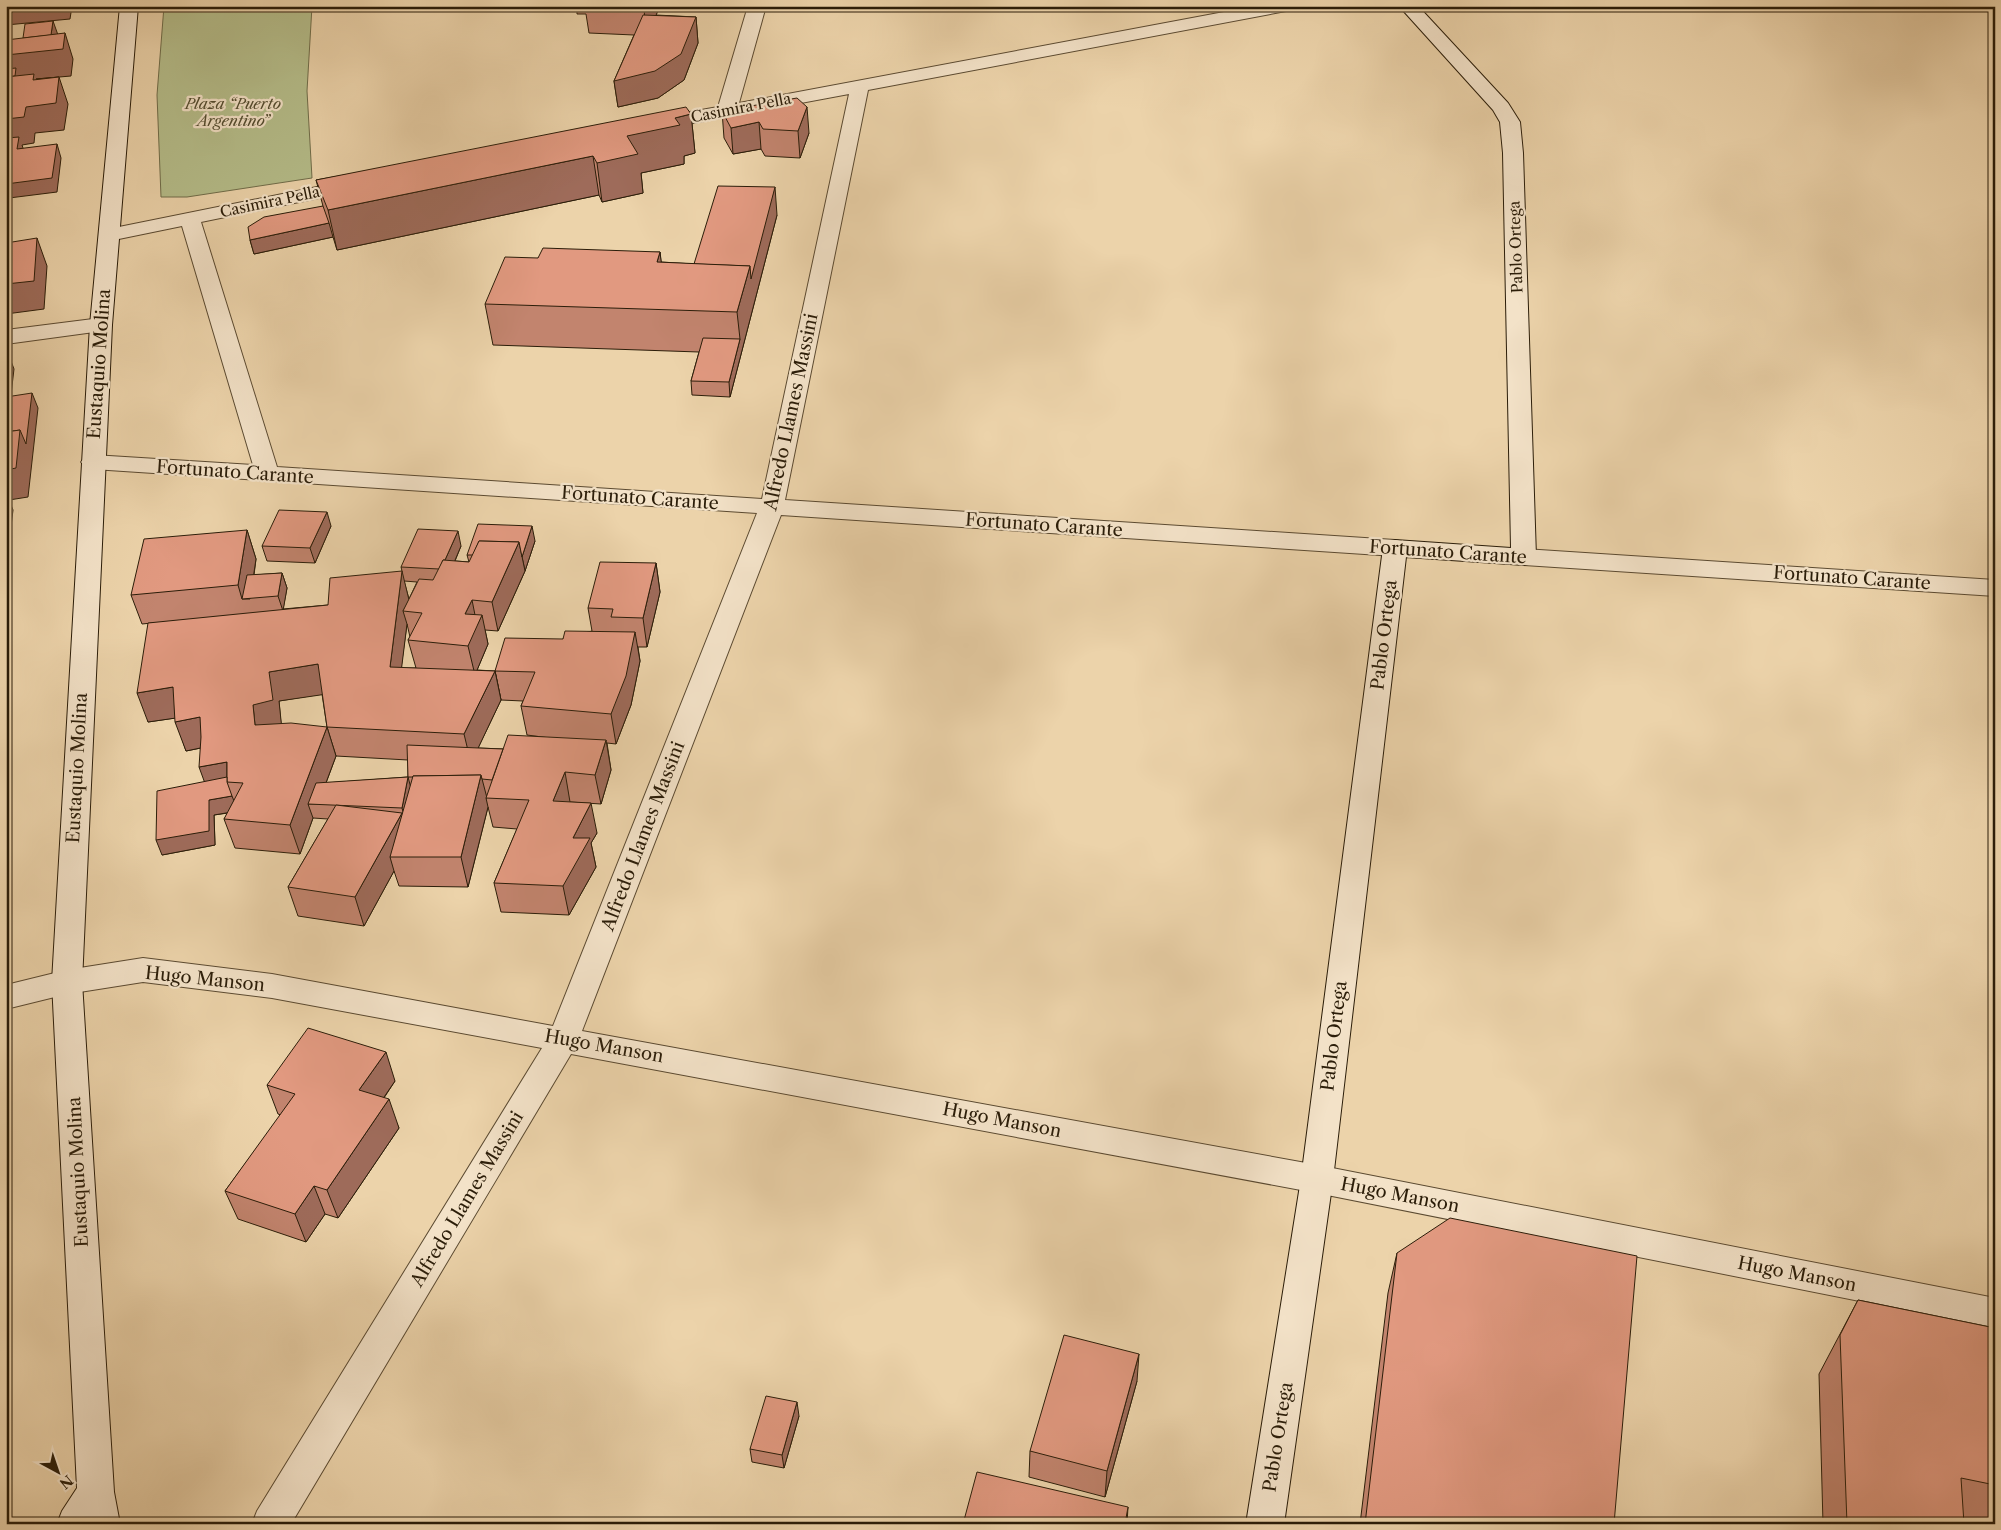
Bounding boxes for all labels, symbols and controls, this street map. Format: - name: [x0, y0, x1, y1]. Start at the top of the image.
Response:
- street label: Casimira Pella: [689, 88, 793, 127]
- park label: Plaza “Puerto Argentino”: [184, 94, 281, 130]
- street label: Casimira Pella: [218, 182, 322, 221]
- street label: Pablo Ortega: [1504, 200, 1527, 294]
- street label: Eustaquio Molina: [83, 288, 115, 440]
- street label: Alfredo Llames Massini: [759, 311, 823, 514]
- street label: Fortunato Carante: [155, 456, 315, 488]
- street label: Fortunato Carante: [560, 482, 720, 514]
- street label: Fortunato Carante: [964, 509, 1124, 541]
- street label: Fortunato Carante: [1368, 536, 1528, 568]
- street label: Fortunato Carante: [1772, 562, 1932, 594]
- street label: Pablo Ortega: [1366, 578, 1402, 691]
- street label: Eustaquio Molina: [62, 692, 92, 844]
- street label: Alfredo Llames Massini: [596, 738, 689, 935]
- street label: Hugo Manson: [144, 962, 266, 996]
- street label: Pablo Ortega: [1316, 979, 1352, 1092]
- street label: Hugo Manson: [543, 1025, 665, 1067]
- street label: Eustaquio Molina: [63, 1096, 93, 1248]
- street label: Hugo Manson: [941, 1098, 1063, 1142]
- street label: Alfredo Llames Massini: [405, 1107, 528, 1292]
- street label: Hugo Manson: [1339, 1173, 1461, 1217]
- street label: Hugo Manson: [1736, 1252, 1858, 1296]
- street label: Pablo Ortega: [1258, 1380, 1298, 1494]
- north arrow: [32, 1448, 82, 1498]
- text: N: [56, 1471, 77, 1493]

